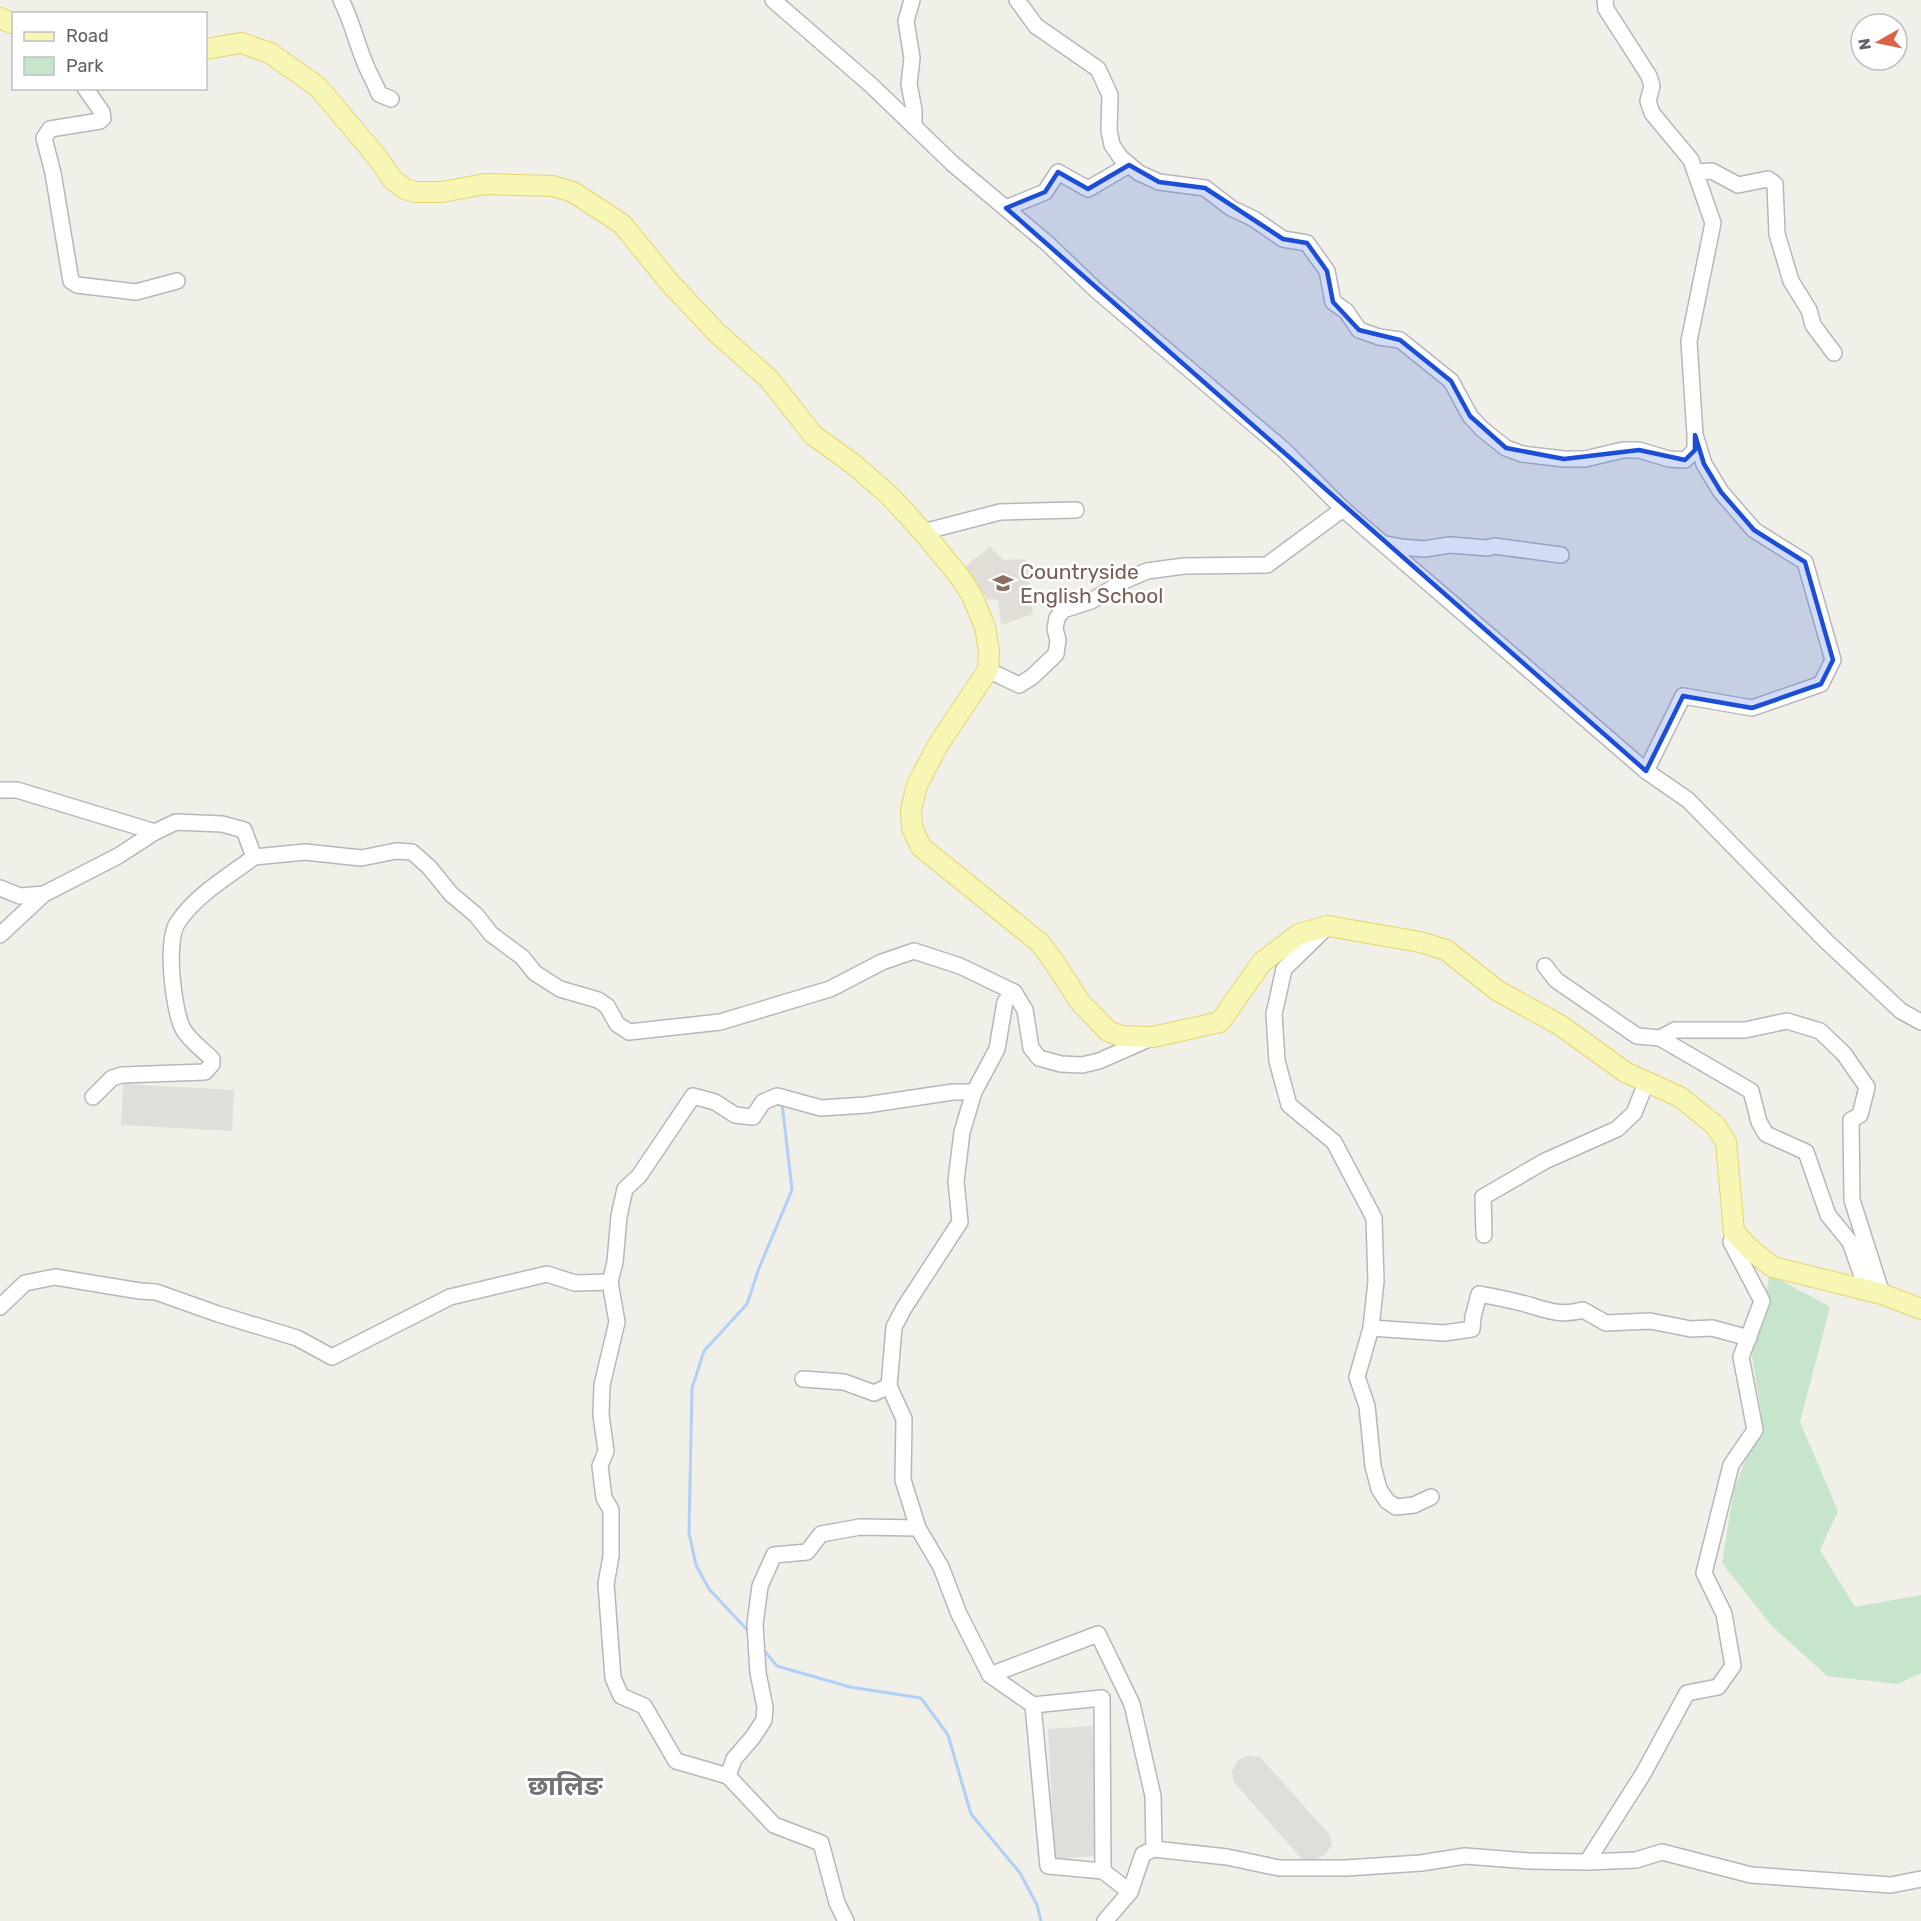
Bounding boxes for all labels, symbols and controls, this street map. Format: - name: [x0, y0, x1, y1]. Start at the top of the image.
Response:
- legend: [12, 12, 207, 90]
- north arrow: [1849, 12, 1909, 72]
- text: Road: [66, 25, 109, 47]
- text: N: [1854, 37, 1875, 51]
- text: Park: [66, 55, 104, 77]
- place label: Countryside English School: [1020, 559, 1163, 608]
- school or university icon: Countryside English School: [991, 571, 1015, 595]
- district label: छालिङ: [528, 1770, 603, 1802]

